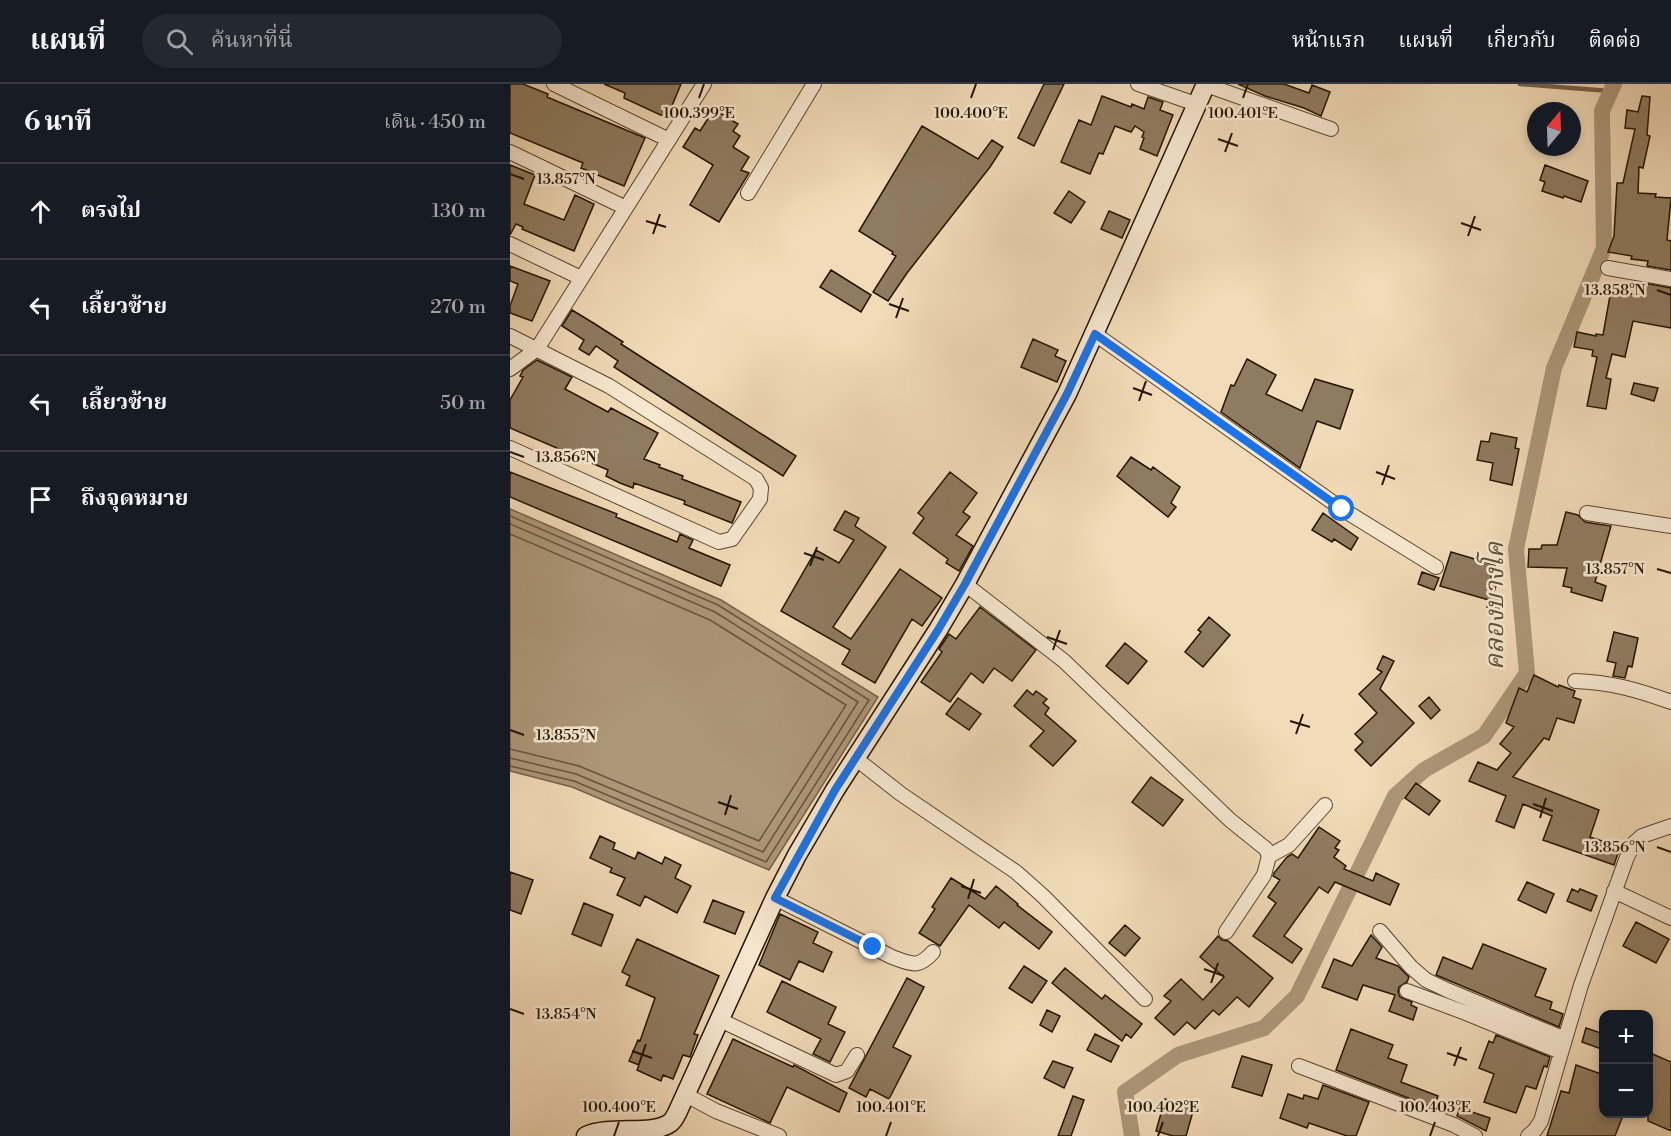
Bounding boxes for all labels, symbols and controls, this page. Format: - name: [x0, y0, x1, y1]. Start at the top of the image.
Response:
- search box: [142, 14, 562, 68]
- text: แผนที่: [30, 23, 106, 58]
- icon: search: [163, 25, 196, 58]
- text: ค้นหาที่นี่: [211, 27, 293, 54]
- text: หน้าแรก: [1292, 28, 1365, 54]
- text: แผนที่: [1398, 28, 1453, 54]
- text: เกี่ยวกับ: [1486, 28, 1556, 54]
- text: ติดต่อ: [1589, 28, 1641, 54]
- north arrow: [1527, 102, 1581, 156]
- text: 100.399°E: [663, 104, 735, 123]
- text: 100.400°E: [934, 104, 1008, 123]
- text: 100.401°E: [1208, 104, 1278, 123]
- text: 6 นาที: [24, 106, 92, 138]
- text: เดิน · 450 m: [384, 110, 486, 135]
- text: 13.857°N: [536, 170, 596, 189]
- icon: ahead: [24, 195, 57, 228]
- text: ตรงไป: [81, 197, 141, 224]
- text: 130 m: [431, 199, 486, 224]
- text: 13.858°N: [1584, 281, 1646, 300]
- icon: left: [24, 291, 57, 324]
- text: เลี้ยวซ้าย: [81, 293, 167, 320]
- text: 270 m: [430, 295, 486, 320]
- icon: left: [24, 387, 57, 420]
- text: เลี้ยวซ้าย: [81, 389, 167, 416]
- text: 50 m: [440, 391, 486, 416]
- text: 13.856°N: [535, 448, 597, 467]
- icon: arrive: [24, 483, 57, 516]
- text: ถึงจุดหมาย: [81, 485, 188, 512]
- route start: [1328, 495, 1354, 521]
- water label: คลองบางโค: [1476, 541, 1511, 670]
- text: 13.857°N: [1585, 560, 1645, 579]
- text: 13.855°N: [536, 726, 596, 745]
- text: 13.856°N: [1584, 838, 1646, 857]
- route end: [859, 933, 885, 959]
- text: 13.854°N: [535, 1005, 597, 1024]
- map controls: [1599, 1010, 1653, 1118]
- button: +: [1599, 1010, 1653, 1064]
- button: −: [1599, 1064, 1653, 1118]
- text: 100.400°E: [582, 1098, 656, 1117]
- text: 100.401°E: [856, 1098, 926, 1117]
- text: 100.402°E: [1127, 1098, 1199, 1117]
- text: 100.403°E: [1399, 1098, 1471, 1117]

